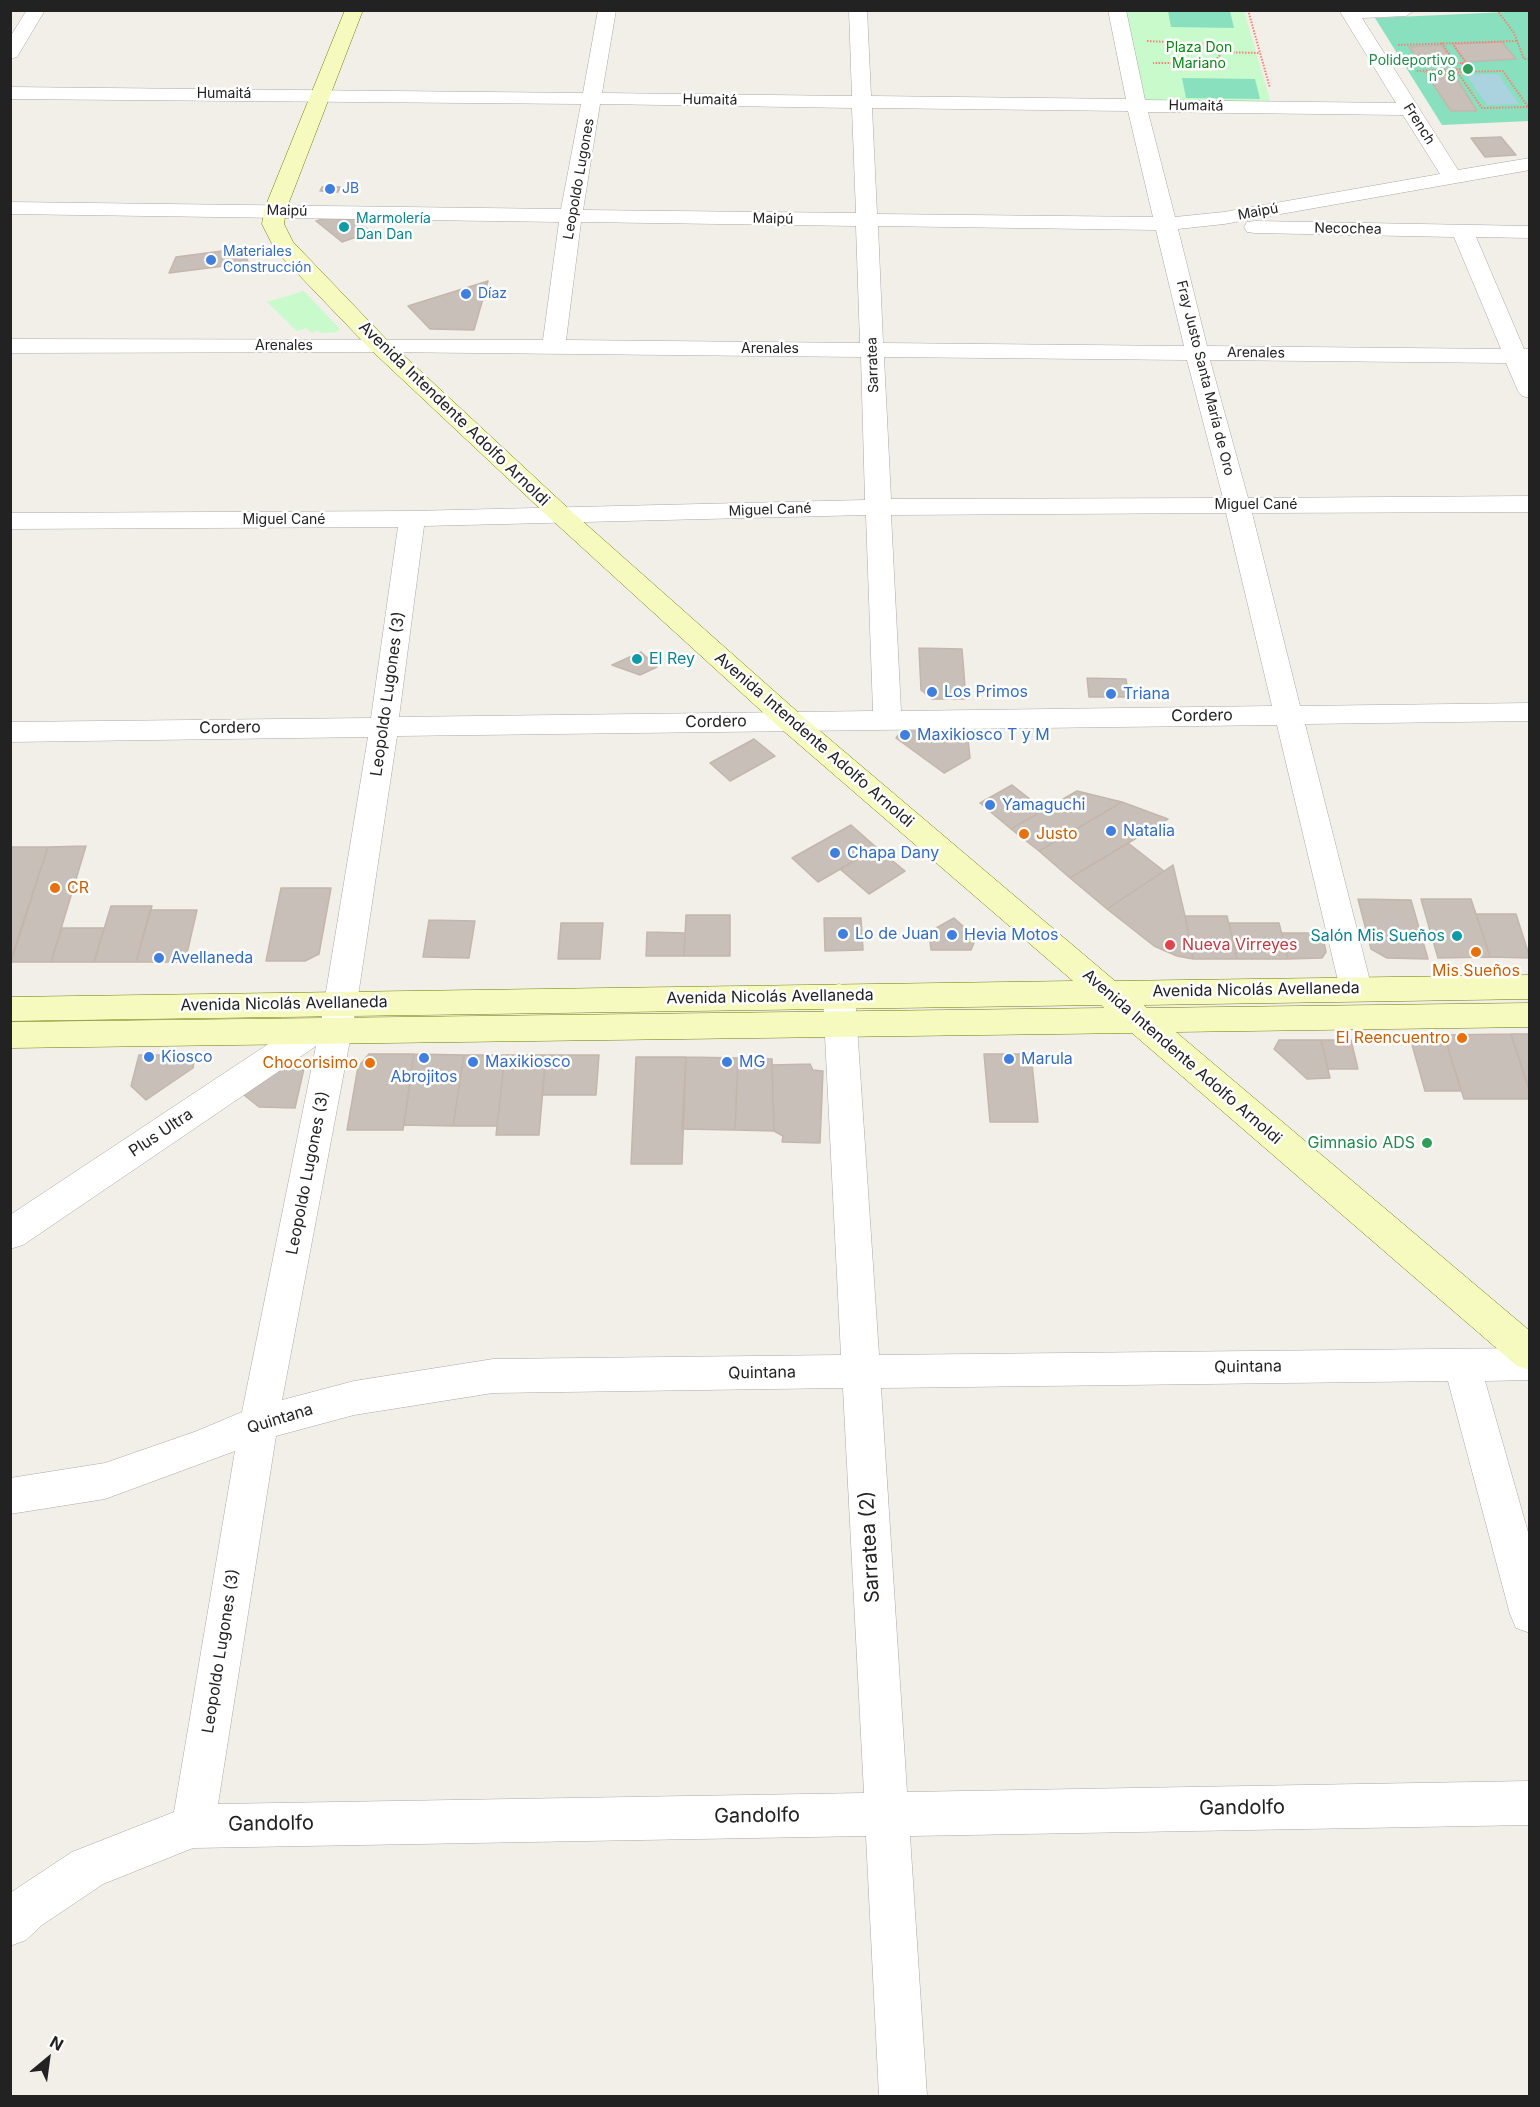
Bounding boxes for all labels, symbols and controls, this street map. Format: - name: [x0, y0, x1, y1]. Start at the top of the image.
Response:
- park label: Plaza Don Mariano: [1166, 40, 1232, 72]
- place label: Polideportivo n° 8: [1369, 53, 1456, 86]
- marker: Polideportivo n° 8: [1461, 62, 1475, 76]
- street label: Humaitá: [197, 86, 251, 102]
- street label: Humaitá: [683, 91, 737, 109]
- street label: Humaitá: [1169, 97, 1223, 115]
- street label: French: [1400, 100, 1438, 148]
- street label: Leopoldo Lugones: [560, 117, 598, 241]
- place label: JB: [342, 181, 359, 197]
- marker: JB: [323, 182, 337, 196]
- street label: Maipú: [1236, 200, 1280, 224]
- street label: Maipú: [266, 202, 308, 220]
- street label: Maipú: [752, 210, 794, 228]
- place label: Marmolería Dan Dan: [356, 211, 431, 244]
- marker: Marmolería Dan Dan: [337, 220, 351, 234]
- street label: Necochea: [1314, 220, 1382, 238]
- place label: Materiales Construcción: [223, 244, 311, 276]
- marker: Materiales Construcción: [204, 253, 218, 267]
- street label: Fray Justo Santa María de Oro: [1173, 279, 1237, 477]
- place label: Díaz: [478, 286, 507, 302]
- marker: Díaz: [459, 287, 473, 301]
- street label: Avenida Intendente Adolfo Arnoldi: [355, 318, 553, 510]
- street label: Sarratea: [864, 337, 882, 393]
- street label: Arenales: [255, 338, 313, 354]
- street label: Arenales: [741, 341, 799, 357]
- street label: Arenales: [1227, 344, 1285, 362]
- street label: Miguel Cané: [1215, 497, 1297, 513]
- street label: Miguel Cané: [728, 500, 812, 520]
- street label: Miguel Cané: [243, 512, 325, 528]
- street label: Leopoldo Lugones (3): [367, 610, 409, 778]
- street label: Avenida Intendente Adolfo Arnoldi: [711, 648, 917, 832]
- place label: El Rey: [649, 649, 695, 669]
- marker: El Rey: [630, 652, 644, 666]
- place label: Los Primos: [944, 682, 1028, 702]
- place label: Triana: [1123, 684, 1170, 704]
- marker: Los Primos: [925, 685, 939, 699]
- marker: Triana: [1104, 687, 1118, 701]
- street label: Cordero: [1171, 706, 1233, 726]
- street label: Cordero: [685, 712, 747, 732]
- street label: Cordero: [199, 718, 261, 738]
- place label: Maxikiosco T y M: [917, 725, 1050, 745]
- marker: Maxikiosco T y M: [898, 728, 912, 742]
- place label: Yamaguchi: [1002, 795, 1085, 815]
- marker: Yamaguchi: [983, 798, 997, 812]
- place label: Natalia: [1123, 821, 1175, 841]
- place label: Justo: [1036, 824, 1078, 844]
- marker: Natalia: [1104, 824, 1118, 838]
- marker: Justo: [1017, 827, 1031, 841]
- place label: Chapa Dany: [847, 843, 939, 863]
- marker: Chapa Dany: [828, 846, 842, 860]
- place label: CR: [67, 878, 89, 898]
- marker: CR: [48, 881, 62, 895]
- place label: Lo de Juan: [855, 924, 939, 944]
- place label: Hevia Motos: [964, 925, 1058, 945]
- place label: Salón Mis Sueños: [1311, 926, 1445, 946]
- marker: Lo de Juan: [836, 927, 850, 941]
- marker: Hevia Motos: [945, 928, 959, 942]
- marker: Salón Mis Sueños: [1450, 929, 1464, 943]
- place label: Nueva Virreyes: [1182, 935, 1297, 955]
- marker: Nueva Virreyes: [1163, 938, 1177, 952]
- marker: Mis Sueños: [1469, 945, 1483, 959]
- place label: Avellaneda: [171, 948, 253, 968]
- marker: Avellaneda: [152, 951, 166, 965]
- place label: Mis Sueños: [1432, 961, 1520, 981]
- street label: Avenida Intendente Adolfo Arnoldi: [1079, 965, 1285, 1149]
- street label: Avenida Nicolás Avellaneda: [1152, 979, 1360, 1001]
- street label: Avenida Nicolás Avellaneda: [666, 986, 874, 1008]
- street label: Avenida Nicolás Avellaneda: [180, 993, 388, 1015]
- place label: El Reencuentro: [1336, 1028, 1450, 1048]
- marker: El Reencuentro: [1455, 1031, 1469, 1045]
- place label: Kiosco: [161, 1047, 213, 1067]
- place label: Marula: [1021, 1049, 1073, 1069]
- marker: Kiosco: [142, 1050, 156, 1064]
- marker: Abrojitos: [417, 1051, 431, 1065]
- place label: Maxikiosco: [485, 1052, 570, 1072]
- place label: MG: [739, 1052, 765, 1072]
- marker: Marula: [1002, 1052, 1016, 1066]
- place label: Chocorisimo: [262, 1053, 358, 1073]
- marker: Maxikiosco: [466, 1055, 480, 1069]
- marker: MG: [720, 1055, 734, 1069]
- marker: Chocorisimo: [363, 1056, 377, 1070]
- place label: Abrojitos: [390, 1067, 458, 1087]
- street label: Leopoldo Lugones (3): [283, 1090, 333, 1256]
- street label: Plus Ultra: [125, 1105, 197, 1161]
- place label: Gimnasio ADS: [1307, 1133, 1415, 1153]
- marker: Gimnasio ADS: [1420, 1136, 1434, 1150]
- street label: Quintana: [1214, 1357, 1282, 1377]
- street label: Quintana: [728, 1363, 796, 1383]
- street label: Quintana: [245, 1400, 315, 1438]
- street label: Sarratea (2): [855, 1490, 885, 1604]
- street label: Leopoldo Lugones (3): [199, 1567, 243, 1735]
- street label: Gandolfo: [1199, 1795, 1285, 1821]
- street label: Gandolfo: [714, 1803, 800, 1829]
- street label: Gandolfo: [228, 1811, 314, 1837]
- north arrow: [18, 2029, 78, 2089]
- text: N: [47, 2032, 67, 2055]

